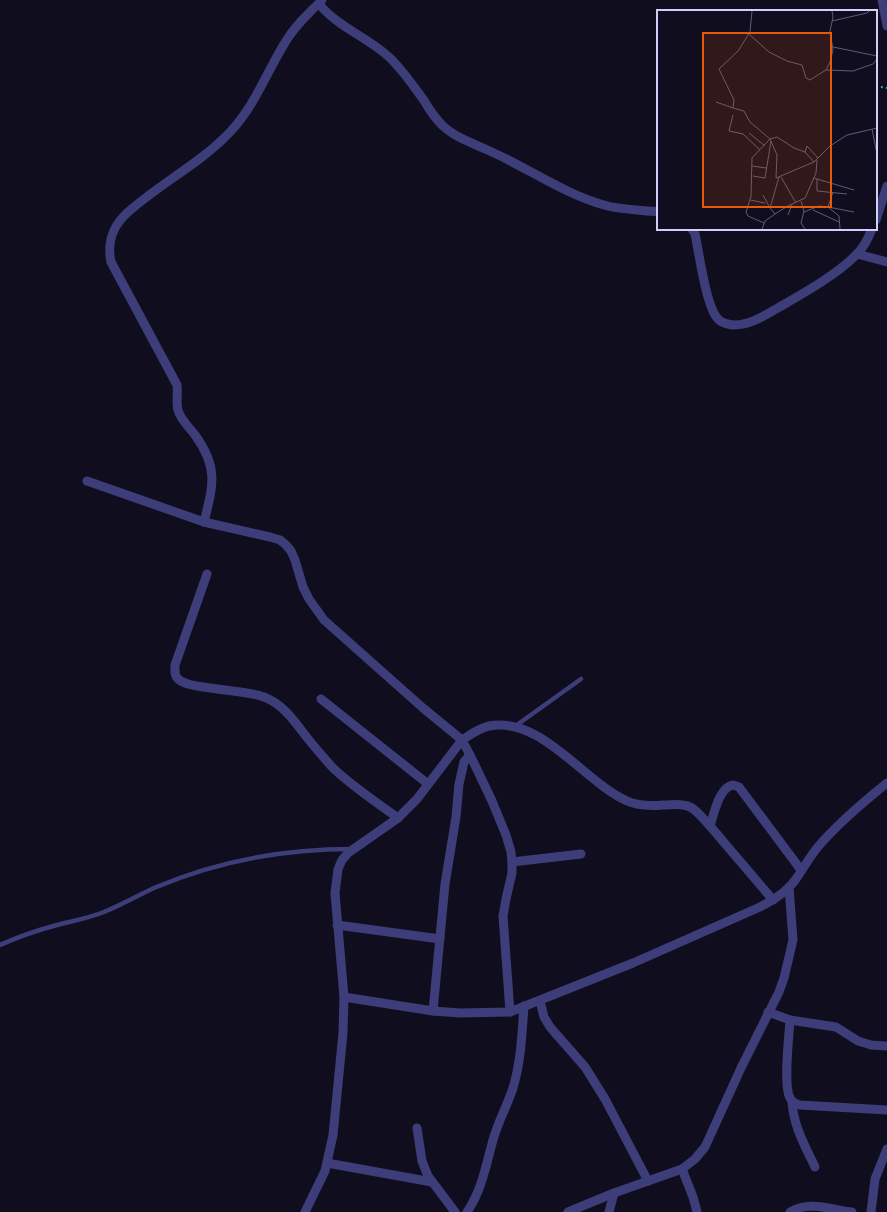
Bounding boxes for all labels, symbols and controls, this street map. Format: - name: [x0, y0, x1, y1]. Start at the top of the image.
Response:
- inset map: [657, 10, 877, 230]

